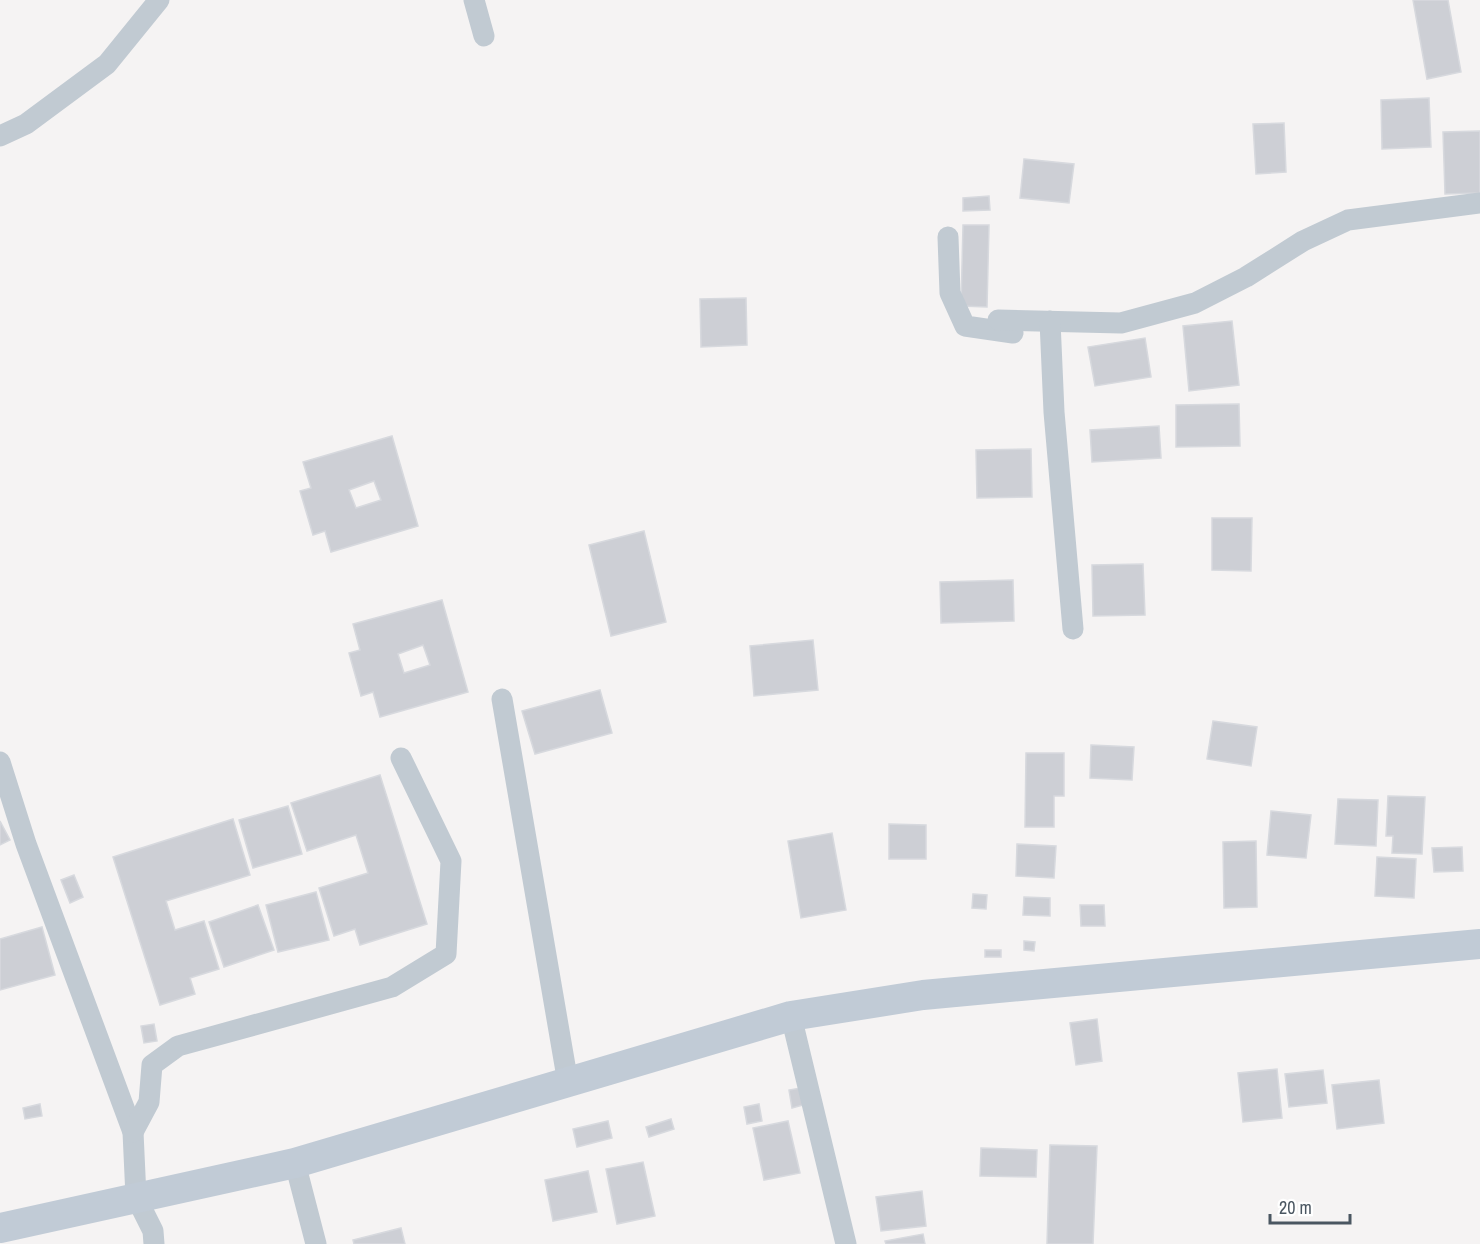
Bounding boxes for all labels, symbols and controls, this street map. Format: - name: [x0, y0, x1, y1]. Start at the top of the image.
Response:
- scale bar: [1270, 1187, 1350, 1225]
- text: 20 m: [1279, 1195, 1312, 1220]

